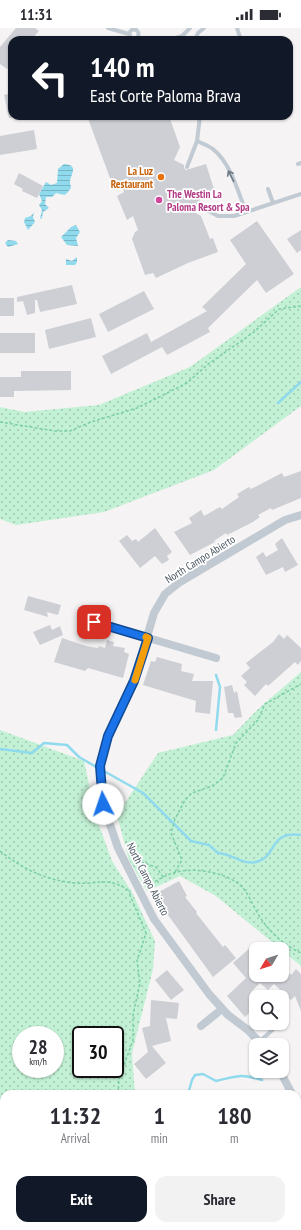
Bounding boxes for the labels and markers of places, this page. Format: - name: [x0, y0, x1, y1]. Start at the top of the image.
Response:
- place label: La Luz Restaurant: [111, 164, 154, 191]
- marker: La Luz Restaurant: [156, 172, 166, 182]
- place label: The Westin La Paloma Resort & Spa: [167, 187, 250, 214]
- marker: The Westin La Paloma Resort & Spa: [154, 195, 164, 205]
- pin: [77, 605, 111, 639]

